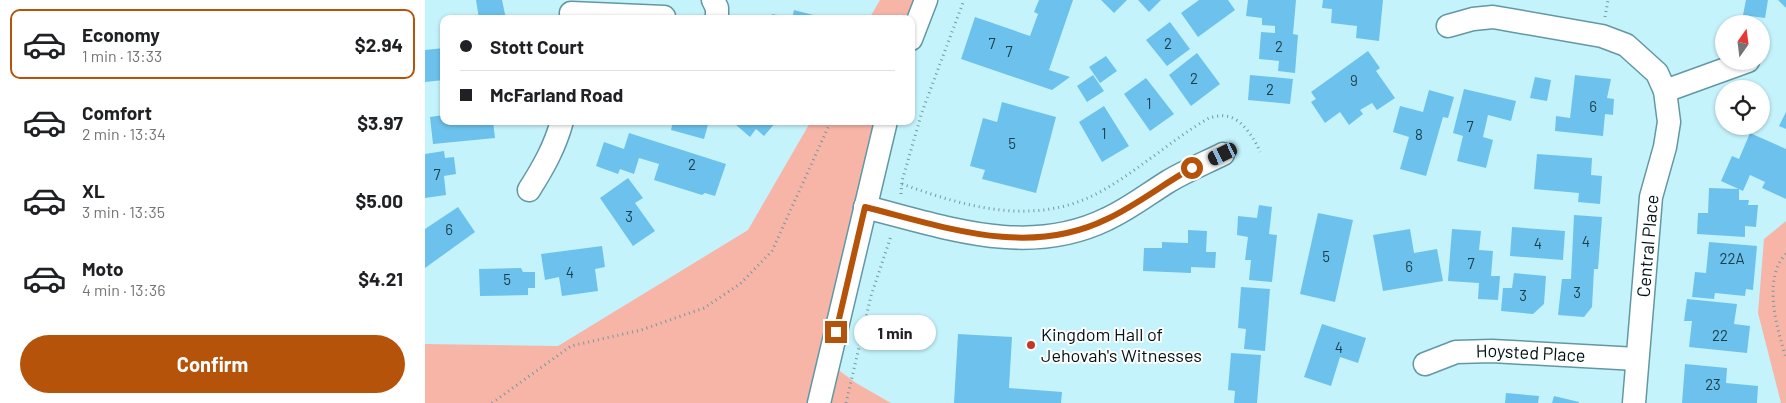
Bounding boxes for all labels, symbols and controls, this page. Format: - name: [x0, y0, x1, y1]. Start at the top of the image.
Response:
- north arrow: [1715, 15, 1770, 70]
- map controls: [1715, 15, 1770, 135]
- icon: car: [22, 22, 67, 67]
- text: Economy: [82, 23, 160, 46]
- text: $2.94: [355, 33, 403, 56]
- house number: 7: [988, 34, 996, 52]
- house number: 2: [1164, 34, 1172, 52]
- text: Stott Court: [490, 35, 584, 58]
- house number: 2: [1275, 37, 1283, 55]
- house number: 7: [1005, 42, 1013, 60]
- text: 1 min · 13:33: [82, 46, 162, 65]
- house number: 2: [1190, 69, 1198, 87]
- house number: 9: [1350, 71, 1358, 89]
- house number: 2: [1266, 80, 1274, 98]
- button: locate: [1715, 80, 1770, 135]
- text: McFarland Road: [490, 83, 623, 106]
- house number: 1: [1146, 94, 1152, 112]
- house number: 6: [1589, 97, 1597, 115]
- icon: car: [22, 100, 67, 145]
- text: Comfort: [82, 101, 152, 124]
- text: $3.97: [357, 111, 403, 134]
- house number: 7: [1466, 117, 1474, 135]
- text: 2 min · 13:34: [82, 124, 166, 143]
- house number: 1: [1101, 124, 1107, 142]
- house number: 8: [1415, 125, 1423, 143]
- house number: 5: [1008, 134, 1016, 152]
- car: [1206, 141, 1239, 167]
- house number: 2: [688, 155, 696, 173]
- route start: [1181, 157, 1203, 179]
- house number: 7: [433, 165, 441, 183]
- icon: car: [22, 178, 67, 223]
- text: XL: [82, 179, 105, 202]
- text: $5.00: [356, 189, 403, 212]
- street label: Central Place: [1632, 194, 1662, 298]
- text: 3 min · 13:35: [82, 202, 165, 221]
- house number: 3: [625, 207, 633, 225]
- house number: 6: [445, 220, 453, 238]
- house number: 4: [1582, 232, 1590, 250]
- house number: 4: [1534, 234, 1542, 252]
- house number: 5: [1322, 247, 1330, 265]
- house number: 22A: [1719, 249, 1745, 267]
- house number: 7: [1467, 254, 1475, 272]
- icon: car: [22, 256, 67, 301]
- text: Moto: [82, 257, 124, 280]
- house number: 6: [1405, 257, 1413, 275]
- house number: 4: [566, 263, 574, 281]
- text: $4.21: [358, 267, 403, 290]
- house number: 5: [503, 270, 511, 288]
- text: 4 min · 13:36: [82, 280, 165, 299]
- house number: 3: [1573, 283, 1581, 301]
- house number: 3: [1519, 286, 1527, 304]
- callout: 1 min: [853, 314, 936, 350]
- route end: [825, 321, 847, 343]
- text: 1 min: [877, 323, 913, 342]
- place label: Kingdom Hall of Jehovah's Witnesses: [1041, 323, 1202, 366]
- house number: 22: [1712, 326, 1728, 344]
- button: Confirm: [20, 335, 405, 393]
- house number: 4: [1335, 338, 1343, 356]
- marker: Kingdom Hall of Jehovah's Witnesses: [1025, 339, 1037, 351]
- street label: Hoysted Place: [1475, 339, 1586, 366]
- house number: 23: [1705, 375, 1721, 393]

